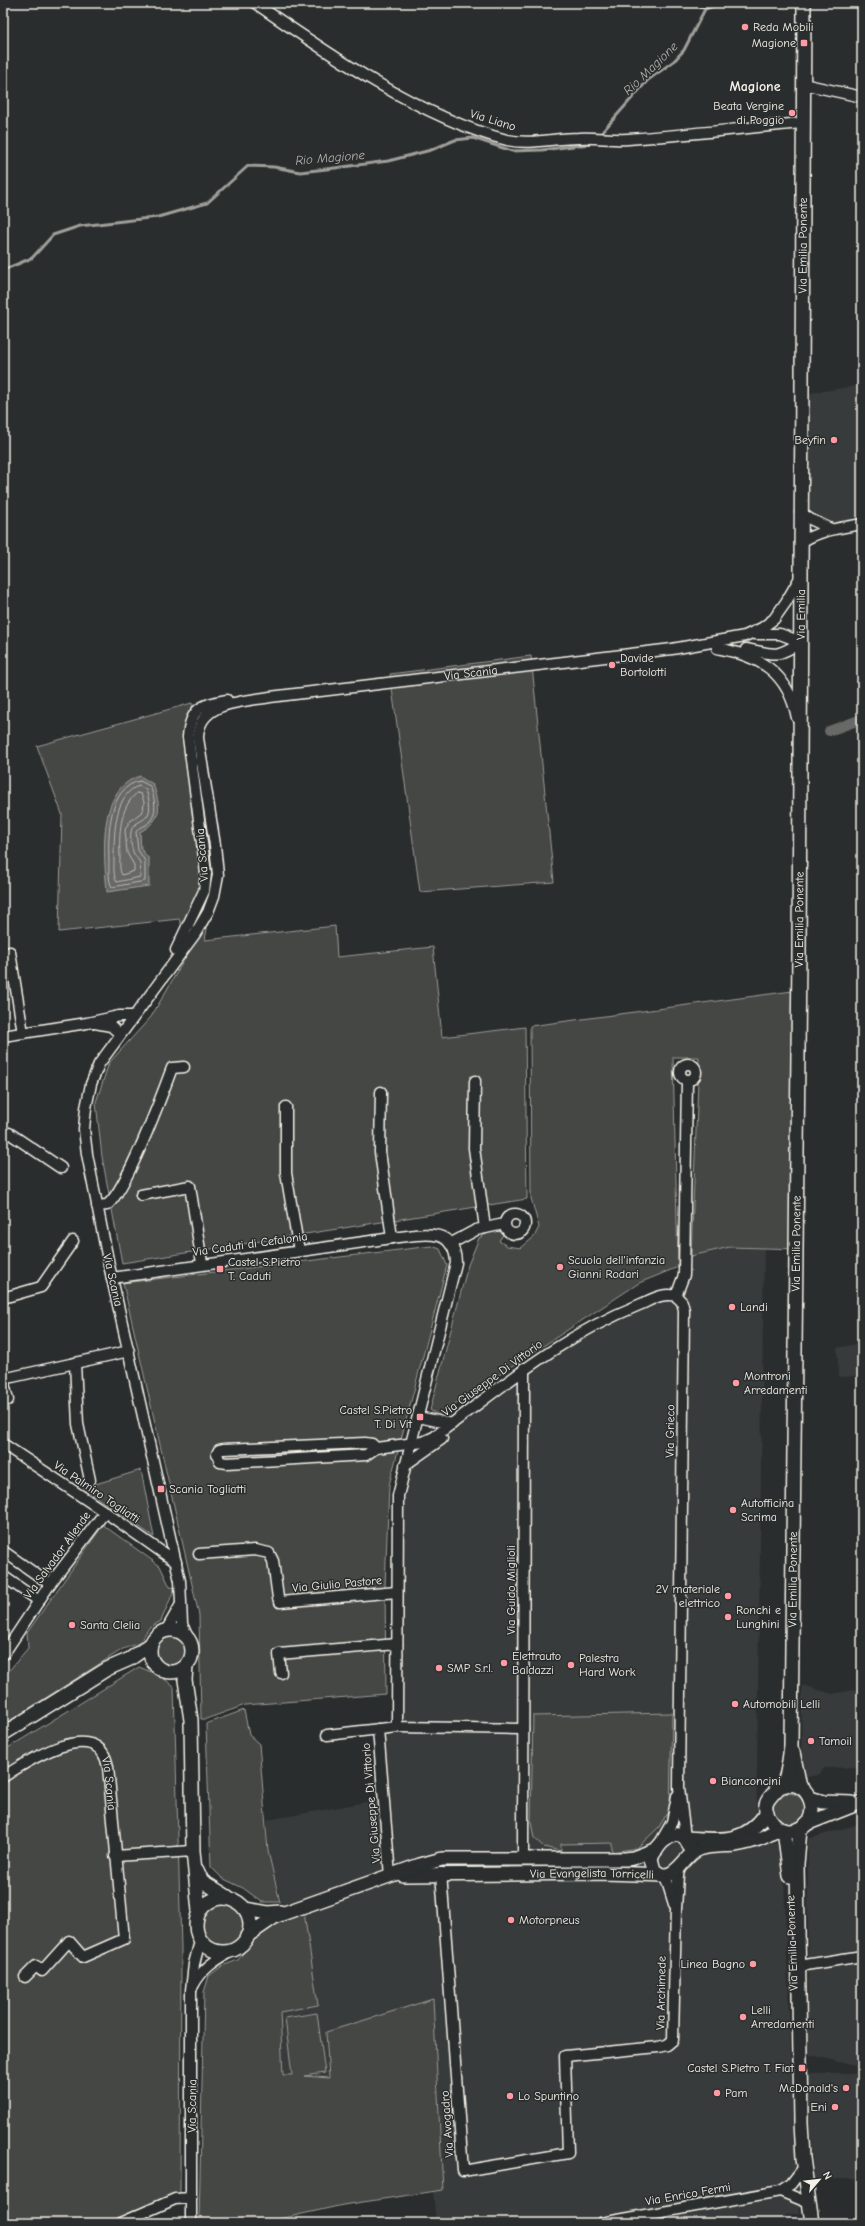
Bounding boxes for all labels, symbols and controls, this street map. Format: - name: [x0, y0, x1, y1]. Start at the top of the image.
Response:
- place label: Reda Mobili: [753, 20, 813, 34]
- marker: Reda Mobili: [740, 22, 750, 32]
- place label: Magione: [752, 36, 796, 50]
- water label: Rio Magione: [620, 38, 681, 98]
- marker: Magione: [799, 38, 809, 48]
- district label: Magione: [729, 78, 781, 95]
- place label: Beata Vergine di Poggio: [713, 99, 784, 127]
- street label: Via Liano: [468, 106, 518, 134]
- marker: Beata Vergine di Poggio: [787, 108, 797, 118]
- water label: Rio Magione: [295, 147, 366, 168]
- street label: Via Emilia Ponente: [795, 197, 810, 293]
- place label: Beyfin: [794, 433, 826, 447]
- marker: Beyfin: [829, 435, 839, 445]
- street label: Via Emilia: [794, 589, 808, 640]
- place label: Davide Bortolotti: [620, 651, 666, 679]
- marker: Davide Bortolotti: [607, 660, 617, 670]
- street label: Via Scania: [443, 663, 498, 683]
- street label: Via Scania: [193, 828, 211, 882]
- street label: Via Emilia Ponente: [792, 871, 806, 967]
- street label: Via Emilia Ponente: [789, 1195, 804, 1291]
- street label: Via Caduti di Cefalonia: [192, 1229, 308, 1259]
- street label: Via Scania: [100, 1252, 126, 1308]
- place label: Scuola dell'infanzia Gianni Rodari: [568, 1253, 665, 1281]
- place label: Castel S.Pietro T. Caduti: [228, 1255, 301, 1283]
- marker: Scuola dell'infanzia Gianni Rodari: [555, 1262, 565, 1272]
- marker: Castel S.Pietro T. Caduti: [215, 1264, 225, 1274]
- place label: Landi: [740, 1300, 768, 1314]
- marker: Landi: [727, 1302, 737, 1312]
- street label: Via Giuseppe Di Vittorio: [439, 1337, 545, 1419]
- place label: Montroni Arredamenti: [744, 1369, 808, 1397]
- marker: Montroni Arredamenti: [731, 1378, 741, 1388]
- place label: Castel S.Pietro T. Di Vit: [339, 1403, 413, 1431]
- street label: Via Grieco: [663, 1404, 677, 1458]
- marker: Castel S.Pietro T. Di Vit: [415, 1412, 425, 1422]
- street label: Via Palmiro Togliatti: [51, 1458, 143, 1526]
- place label: Scania Togliatti: [169, 1482, 246, 1496]
- marker: Scania Togliatti: [156, 1484, 166, 1494]
- place label: Autofficina Scrima: [741, 1496, 794, 1524]
- marker: Autofficina Scrima: [728, 1505, 738, 1515]
- street label: Via Salvador Allende: [21, 1509, 93, 1601]
- street label: Via Emilia Ponente: [785, 1531, 800, 1627]
- street label: Via Guido Miglioli: [504, 1545, 518, 1635]
- street label: Via Giulio Pastore: [292, 1573, 382, 1595]
- place label: 2V materiale elettrico: [656, 1582, 720, 1610]
- marker: 2V materiale elettrico: [723, 1591, 733, 1601]
- place label: Ronchi e Lunghini: [736, 1603, 781, 1631]
- marker: Ronchi e Lunghini: [723, 1612, 733, 1622]
- place label: Santa Clelia: [80, 1618, 140, 1632]
- marker: Santa Clelia: [67, 1620, 77, 1630]
- place label: Elettrauto Baldazzi: [512, 1649, 561, 1677]
- place label: Palestra Hard Work: [579, 1651, 636, 1679]
- marker: Elettrauto Baldazzi: [499, 1658, 509, 1668]
- marker: Palestra Hard Work: [566, 1660, 576, 1670]
- place label: SMP S.r.l.: [447, 1661, 493, 1675]
- marker: SMP S.r.l.: [434, 1663, 444, 1673]
- place label: Automobili Lelli: [743, 1697, 820, 1711]
- marker: Automobili Lelli: [730, 1699, 740, 1709]
- place label: Tamoil: [819, 1734, 852, 1748]
- marker: Tamoil: [806, 1736, 816, 1746]
- street label: Via Giuseppe Di Vittorio: [359, 1742, 383, 1864]
- street label: Via Scania: [99, 1755, 119, 1811]
- place label: Bianconcini: [721, 1774, 781, 1788]
- marker: Bianconcini: [708, 1776, 718, 1786]
- street label: Via Evangelista Torricelli: [530, 1866, 654, 1882]
- street label: Via Emilia Ponente: [783, 1895, 801, 1991]
- place label: Motorpneus: [519, 1913, 580, 1927]
- marker: Motorpneus: [506, 1915, 516, 1925]
- street label: Via Archimede: [653, 1956, 669, 2030]
- place label: Linea Bagno: [680, 1957, 745, 1971]
- marker: Linea Bagno: [748, 1959, 758, 1969]
- place label: Lelli Arredamenti: [751, 2003, 815, 2031]
- marker: Lelli Arredamenti: [738, 2012, 748, 2022]
- place label: Castel S.Pietro T. Fiat: [687, 2061, 795, 2075]
- marker: Castel S.Pietro T. Fiat: [797, 2063, 807, 2073]
- street label: Via Scania: [185, 2079, 199, 2133]
- place label: McDonald's: [779, 2081, 838, 2095]
- marker: McDonald's: [841, 2083, 851, 2093]
- place label: Pam: [725, 2086, 747, 2100]
- marker: Pam: [712, 2088, 722, 2098]
- place label: Lo Spuntino: [518, 2089, 579, 2103]
- street label: Via Avogadro: [438, 2090, 456, 2158]
- marker: Lo Spuntino: [505, 2091, 515, 2101]
- place label: Eni: [810, 2100, 827, 2114]
- marker: Eni: [830, 2102, 840, 2112]
- north arrow: [799, 2160, 839, 2200]
- text: N: [820, 2169, 835, 2182]
- street label: Via Enrico Fermi: [644, 2180, 732, 2208]

